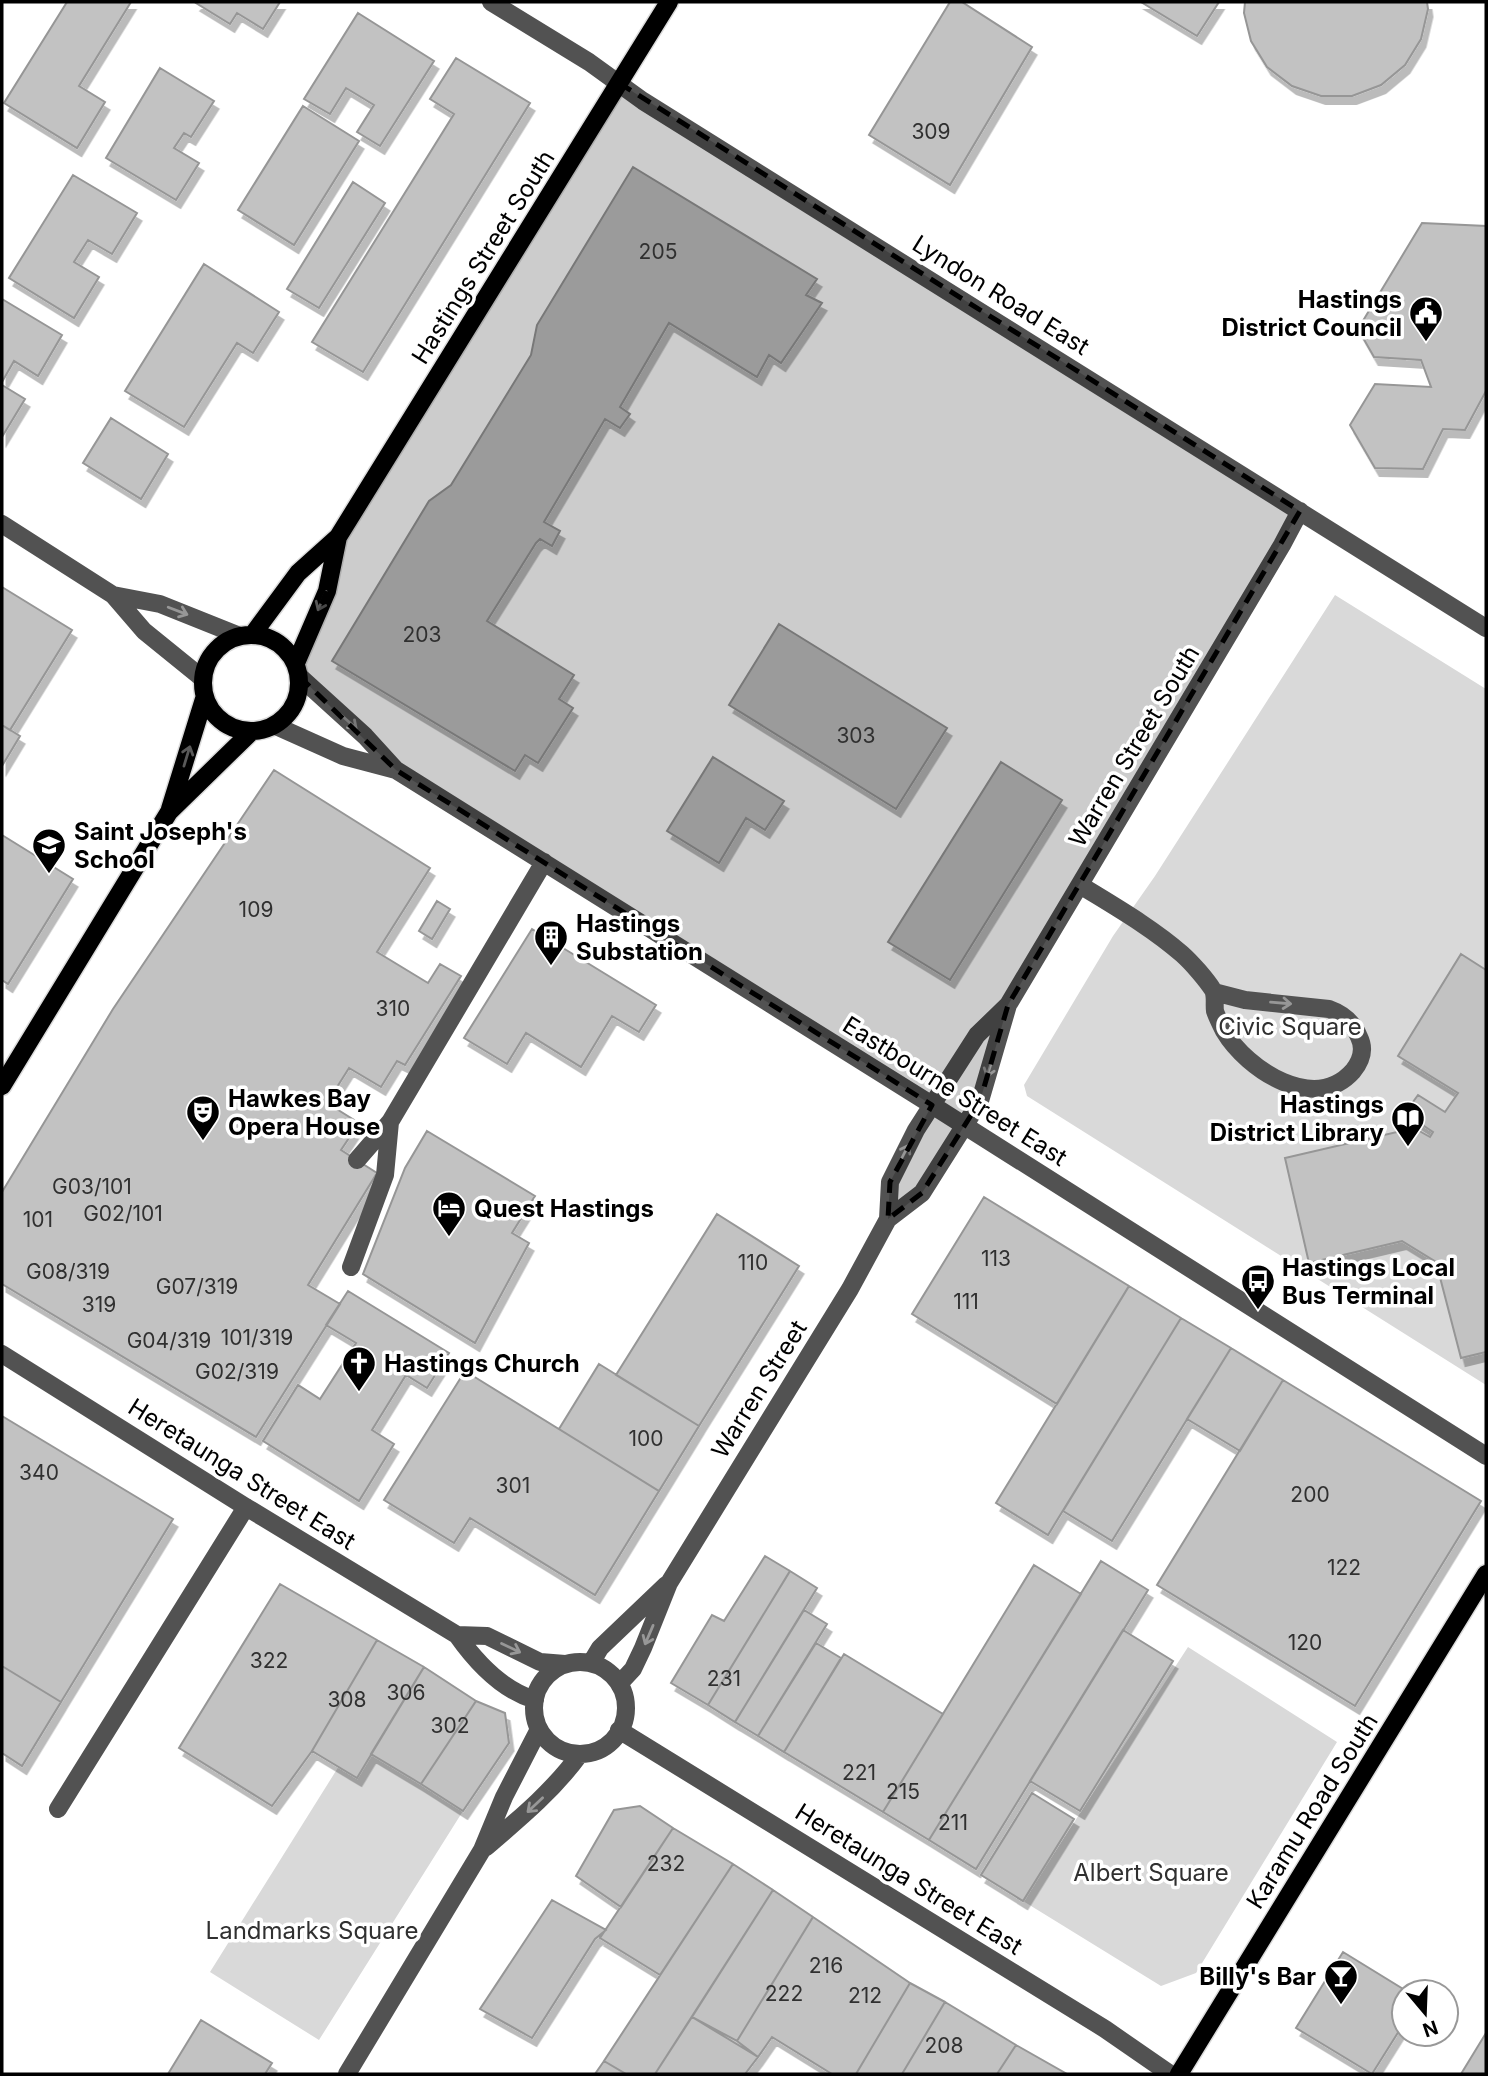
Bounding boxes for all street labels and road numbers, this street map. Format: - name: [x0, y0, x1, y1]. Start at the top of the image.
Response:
- street label: Hastings Street South: [405, 145, 561, 369]
- street label: Lyndon Road East: [907, 229, 1095, 361]
- street label: Warren Street South: [1063, 640, 1205, 852]
- street label: Eastbourne Street East: [838, 1010, 1073, 1172]
- street label: Warren Street: [705, 1315, 813, 1463]
- street label: Heretaunga Street East: [123, 1392, 361, 1556]
- street label: Karamu Road South: [1240, 1708, 1384, 1914]
- street label: Heretaunga Street East: [790, 1797, 1028, 1961]

